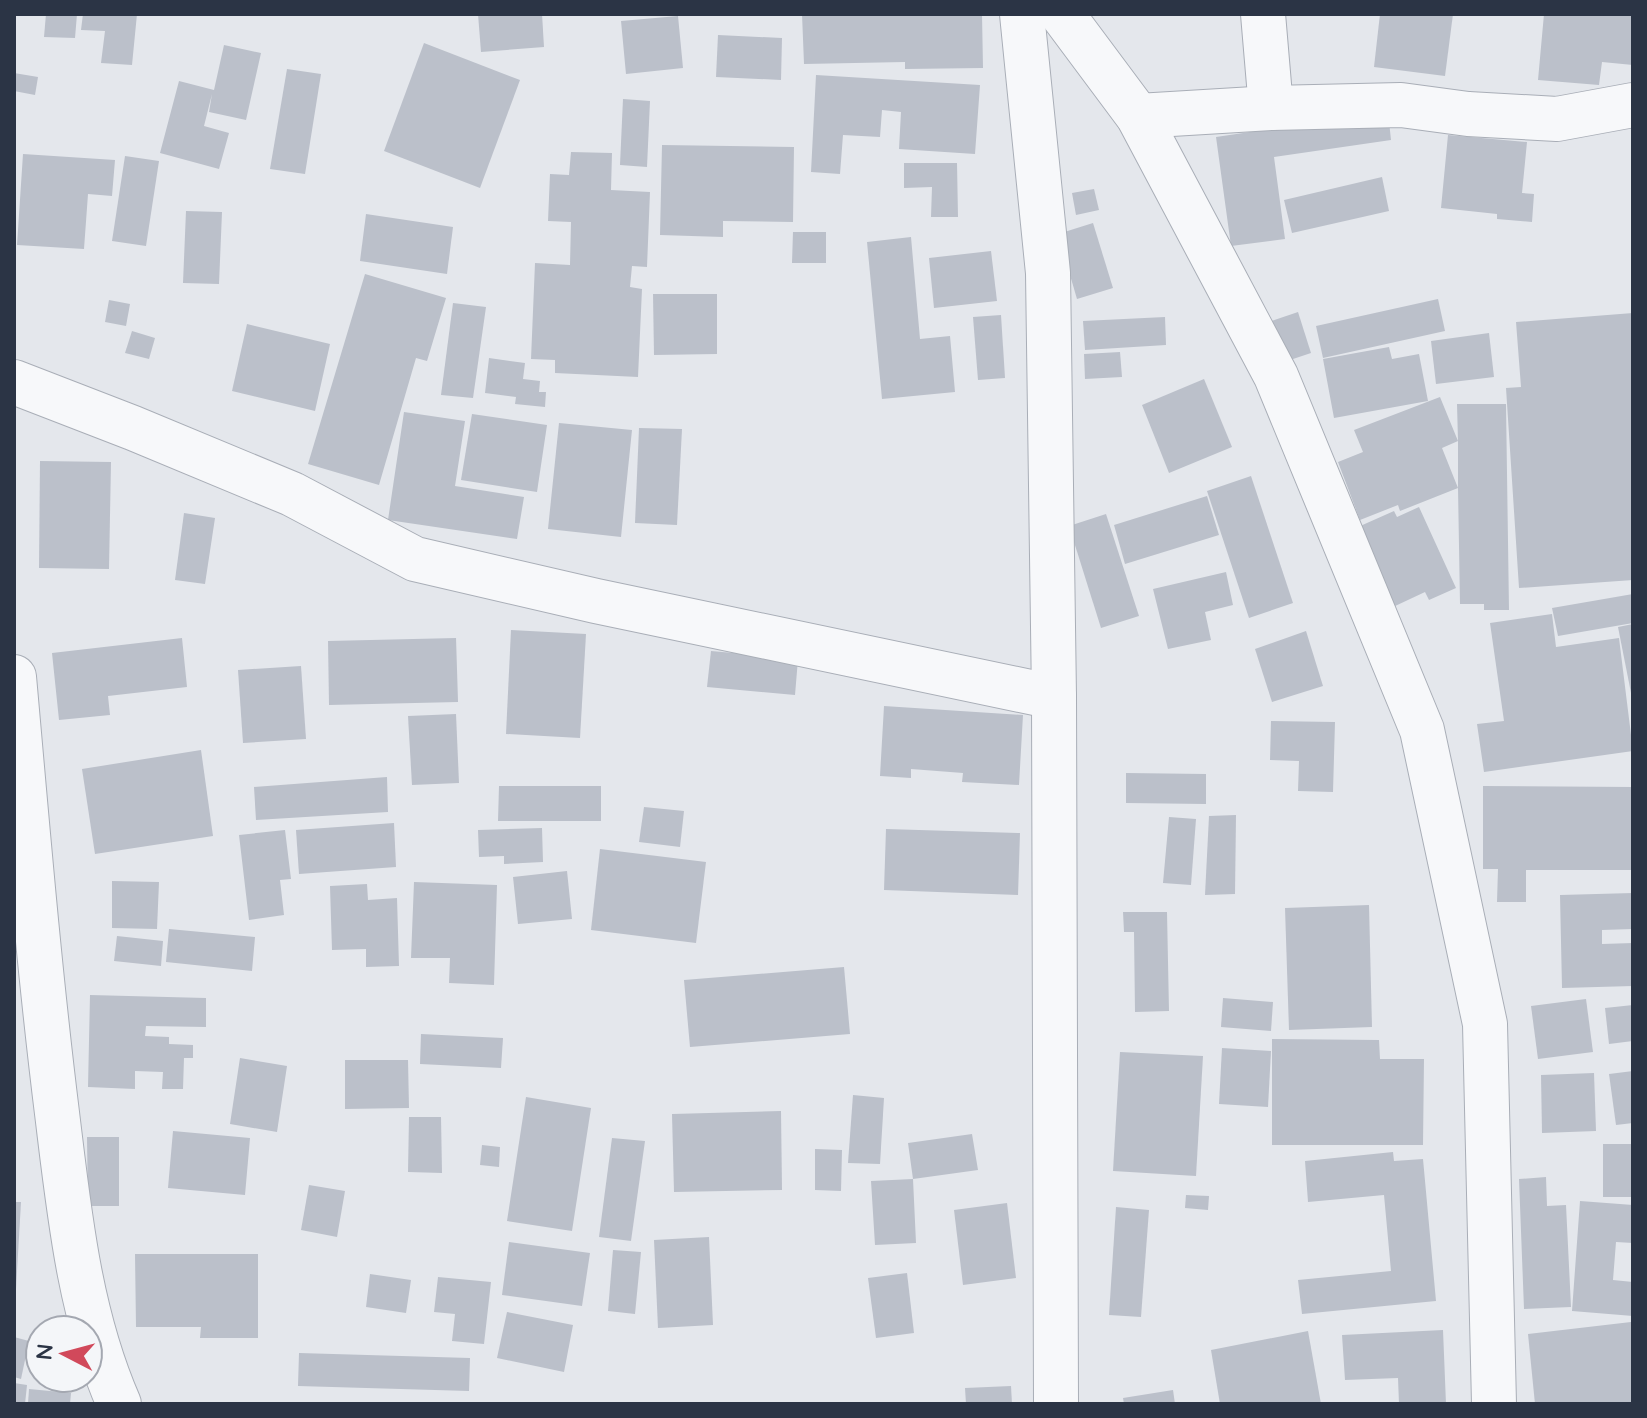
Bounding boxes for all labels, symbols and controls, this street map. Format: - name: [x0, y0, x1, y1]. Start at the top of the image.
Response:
- north arrow: [24, 1314, 104, 1394]
- text: N: [29, 1342, 59, 1361]

